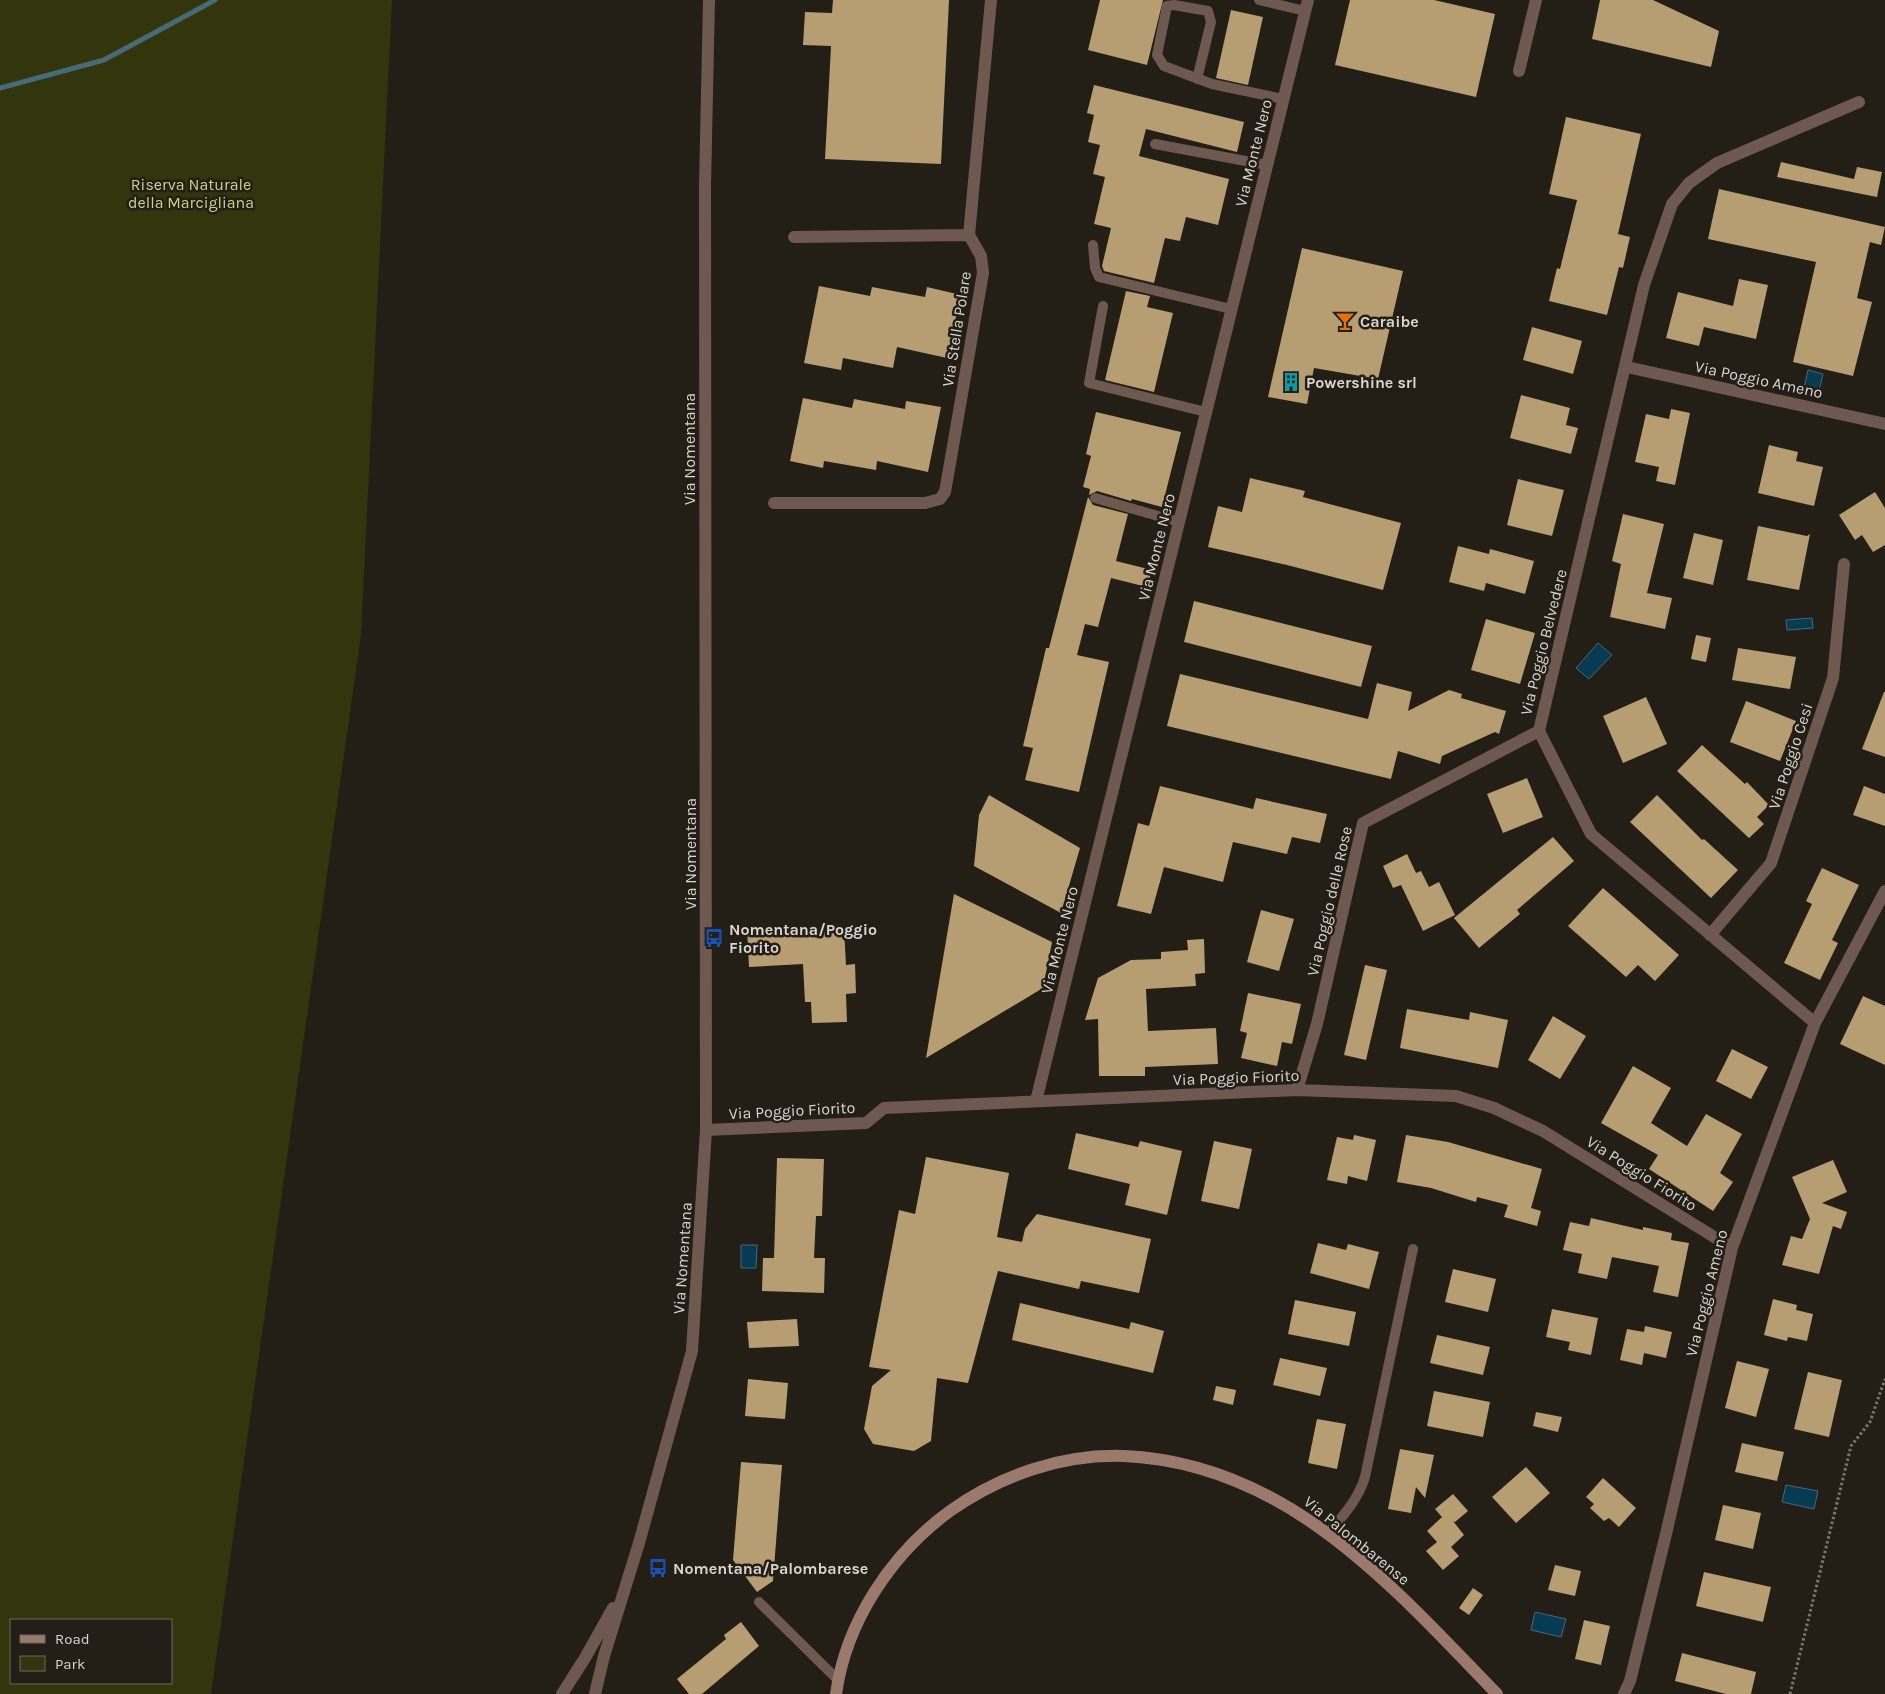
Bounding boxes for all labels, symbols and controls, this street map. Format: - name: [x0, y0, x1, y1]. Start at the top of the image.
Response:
- street label: Via Monte Nero: [1231, 97, 1276, 209]
- park label: Riserva Naturale della Marcigliana: [128, 175, 254, 212]
- street label: Via Stella Polare: [938, 270, 975, 388]
- bar icon: Caraibe: [1334, 310, 1356, 332]
- place label: Caraibe: [1360, 312, 1419, 331]
- street label: Via Poggio Ameno: [1693, 357, 1825, 402]
- building icon: Powershine srl: [1280, 371, 1302, 393]
- place label: Powershine srl: [1306, 373, 1417, 392]
- street label: Via Nomentana: [680, 393, 699, 505]
- street label: Via Monte Nero: [1134, 491, 1179, 603]
- street label: Via Poggio Belvedere: [1516, 567, 1571, 717]
- street label: Via Poggio Cesi: [1764, 701, 1817, 812]
- street label: Via Nomentana: [681, 798, 700, 910]
- street label: Via Poggio delle Rose: [1303, 824, 1356, 978]
- street label: Via Monte Nero: [1037, 884, 1082, 996]
- place label: Nomentana/Poggio Fiorito: [729, 920, 877, 957]
- bus stop icon: Nomentana/Poggio Fiorito: [703, 927, 725, 949]
- street label: Via Poggio Fiorito: [1172, 1066, 1300, 1089]
- street label: Via Poggio Fiorito: [728, 1098, 856, 1123]
- street label: Via Poggio Fiorito: [1583, 1132, 1700, 1215]
- street label: Via Nomentana: [669, 1201, 696, 1315]
- street label: Via Poggio Ameno: [1682, 1228, 1731, 1359]
- street label: Via Palombarense: [1300, 1492, 1413, 1589]
- bus stop icon: Nomentana/Palombarese: [647, 1557, 669, 1579]
- place label: Nomentana/Palombarese: [673, 1559, 868, 1578]
- legend: [10, 1619, 172, 1684]
- text: Road: [55, 1630, 90, 1648]
- text: Park: [55, 1655, 85, 1673]

